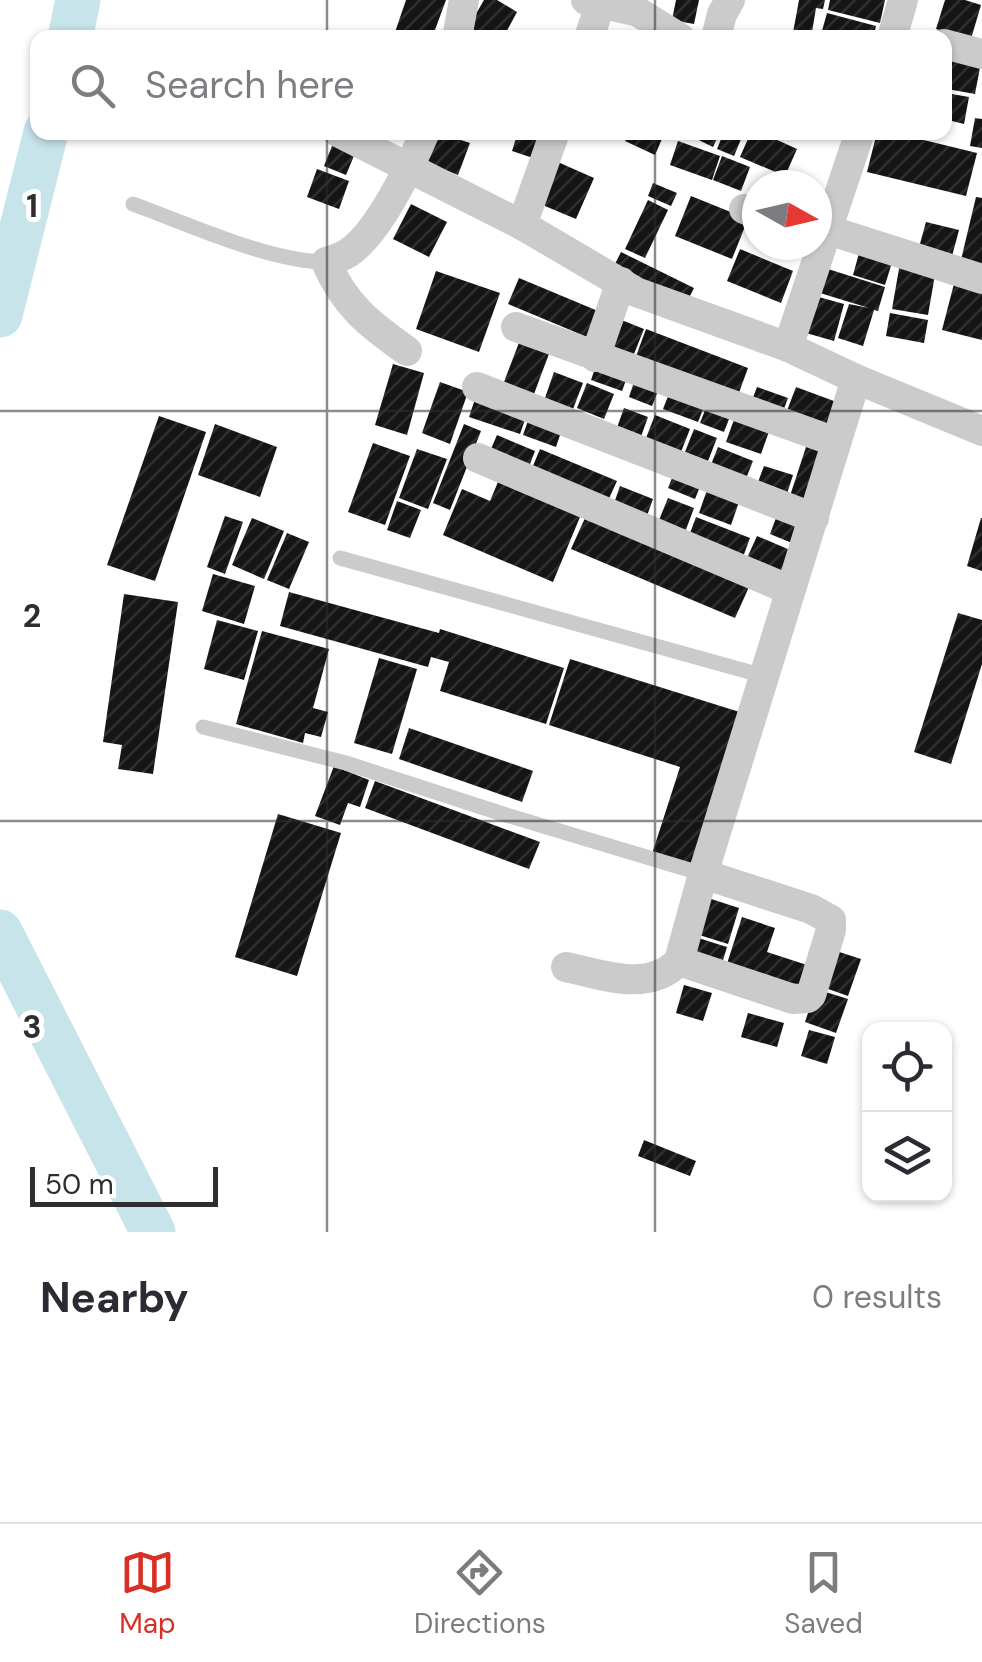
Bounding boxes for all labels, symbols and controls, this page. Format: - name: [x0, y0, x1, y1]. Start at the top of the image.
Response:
- search box: [30, 30, 952, 140]
- icon: search: [65, 58, 120, 113]
- text: Search here: [145, 60, 355, 110]
- north arrow: [742, 170, 832, 260]
- text: 1: [26, 185, 38, 227]
- text: 2: [23, 595, 41, 637]
- text: 3: [22, 1006, 42, 1048]
- map controls: [862, 1022, 952, 1202]
- button: locate: [862, 1022, 952, 1112]
- button: layers: [862, 1112, 952, 1202]
- scale bar: [30, 1162, 218, 1206]
- text: 50 m: [45, 1166, 114, 1203]
- text: Nearby: [40, 1270, 189, 1325]
- text: 0 results: [812, 1276, 942, 1318]
- tab: Map: [119, 1545, 176, 1642]
- tab: Directions: [414, 1545, 546, 1642]
- tab: Saved: [784, 1545, 863, 1642]

